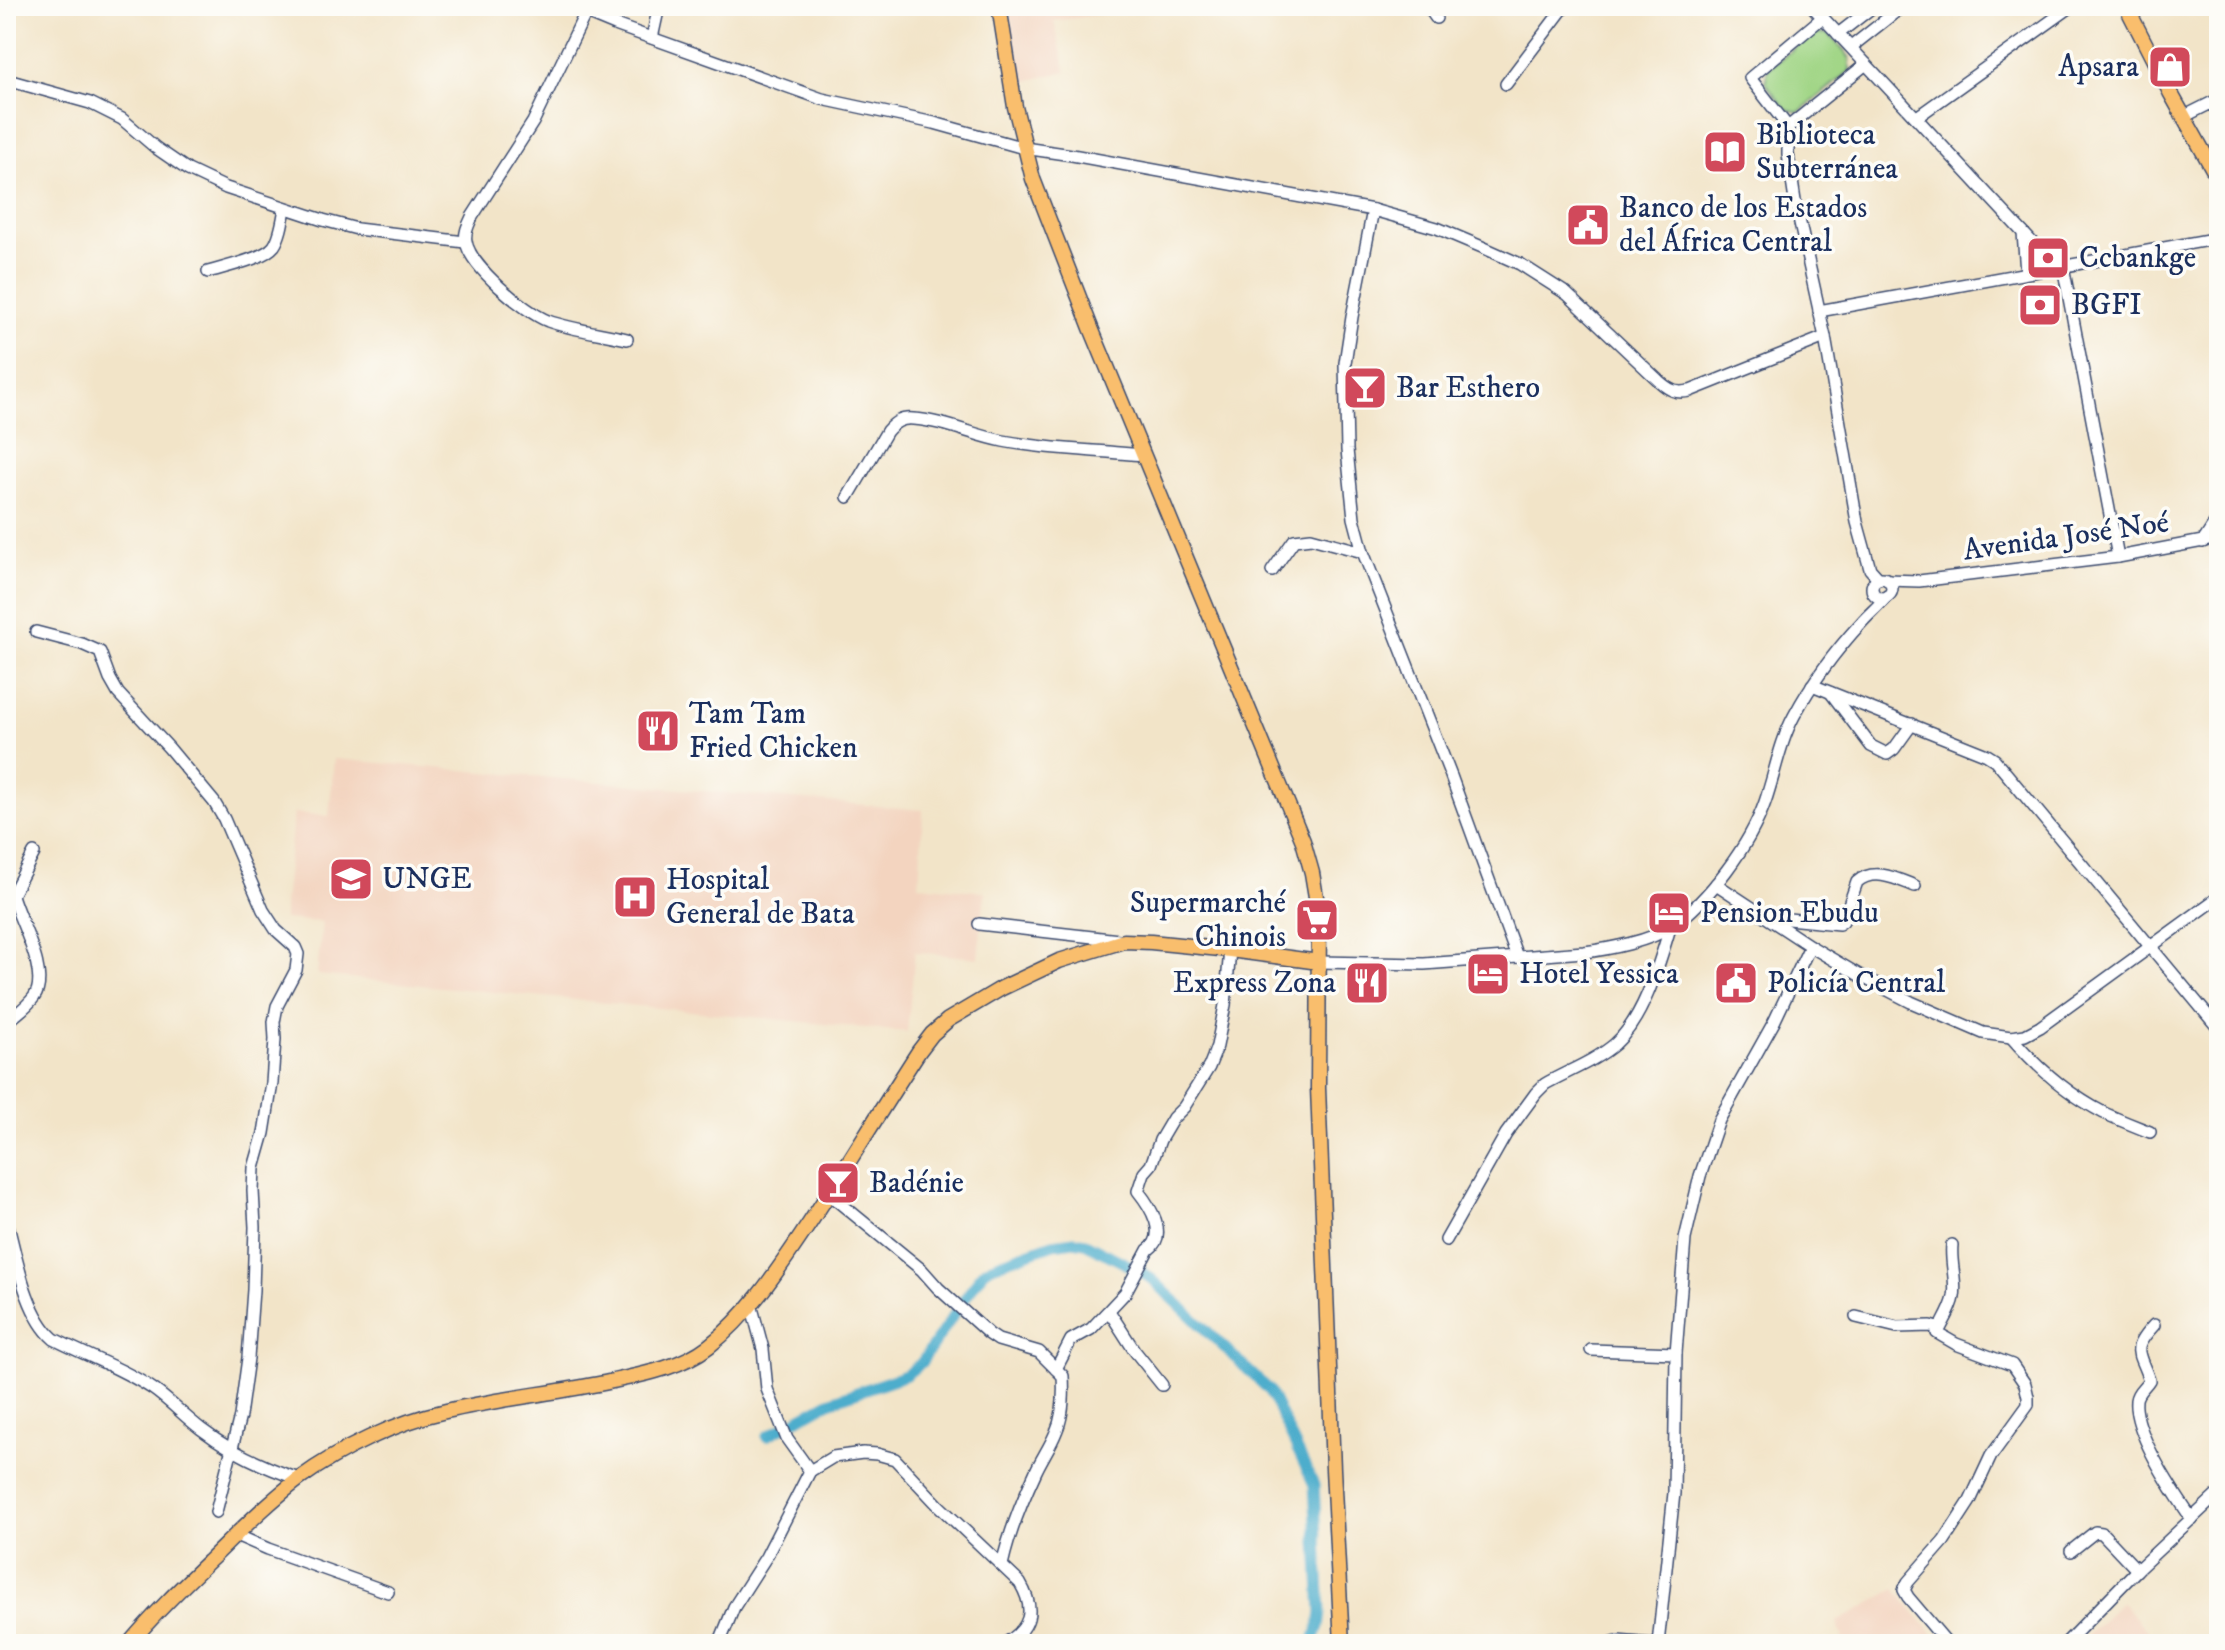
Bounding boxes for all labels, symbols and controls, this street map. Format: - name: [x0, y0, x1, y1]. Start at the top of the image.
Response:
- shop icon: Apsara: [2146, 43, 2194, 91]
- place label: Apsara: [2058, 49, 2139, 86]
- place label: Biblioteca Subterránea: [1756, 117, 1898, 188]
- library icon: Biblioteca Subterránea: [1701, 128, 1749, 176]
- place label: Banco de los Estados del África Central: [1619, 190, 1867, 261]
- public building icon: Banco de los Estados del África Central: [1564, 201, 1612, 249]
- bank icon: Ccbankge: [2024, 234, 2072, 282]
- place label: Ccbankge: [2079, 240, 2196, 277]
- bank icon: BGFI: [2016, 281, 2064, 329]
- place label: BGFI: [2071, 287, 2142, 324]
- bar icon: Bar Esthero: [1341, 364, 1389, 412]
- place label: Bar Esthero: [1396, 370, 1540, 407]
- street label: Avenida José Noé: [1961, 504, 2172, 570]
- place label: Tam Tam Fried Chicken: [689, 696, 858, 767]
- restaurant icon: Tam Tam Fried Chicken: [634, 707, 682, 755]
- school or university icon: UNGE: [327, 855, 375, 903]
- place label: UNGE: [382, 861, 472, 898]
- place label: Hospital General de Bata: [666, 862, 855, 933]
- hospital icon: Hospital General de Bata: [611, 873, 659, 921]
- place label: Supermarché Chinois: [1130, 885, 1287, 956]
- hotel icon: Pension Ebudu: [1645, 889, 1693, 937]
- place label: Pension Ebudu: [1700, 895, 1879, 932]
- supermarket icon: Supermarché Chinois: [1293, 896, 1341, 944]
- hotel icon: Hotel Yessica: [1464, 950, 1512, 998]
- place label: Hotel Yessica: [1519, 956, 1679, 993]
- restaurant icon: Express Zona: [1343, 959, 1391, 1007]
- public building icon: Policía Central: [1712, 959, 1760, 1007]
- place label: Express Zona: [1173, 965, 1336, 1002]
- place label: Policía Central: [1767, 965, 1945, 1002]
- bar icon: Badénie: [814, 1159, 862, 1207]
- place label: Badénie: [869, 1165, 964, 1202]

